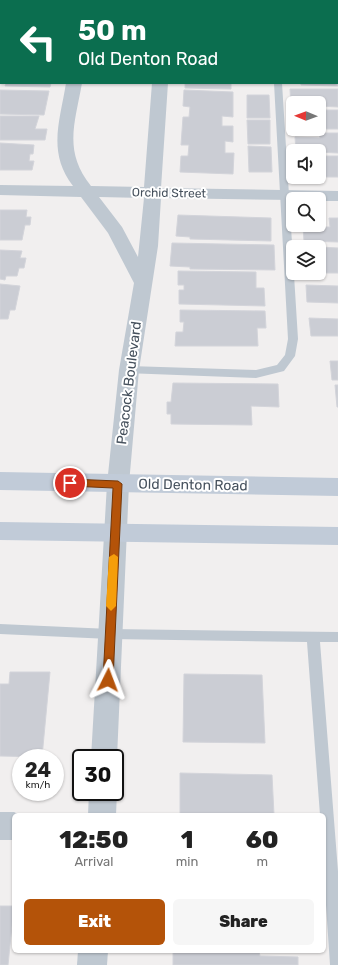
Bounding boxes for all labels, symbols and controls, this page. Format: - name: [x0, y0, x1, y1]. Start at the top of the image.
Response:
- text: 50 m: [78, 14, 147, 47]
- icon: left: [12, 16, 64, 68]
- text: Old Denton Road: [78, 48, 218, 70]
- north arrow: [286, 96, 326, 136]
- map controls: [286, 96, 326, 280]
- button: sound: [286, 144, 326, 184]
- street label: Orchid Street: [132, 185, 207, 201]
- button: search: [286, 192, 326, 232]
- button: layers: [286, 240, 326, 280]
- street label: Peacock Boulevard: [113, 320, 145, 446]
- pin: [53, 466, 87, 500]
- icon: arrive: [59, 472, 81, 494]
- street label: Old Denton Road: [138, 476, 248, 494]
- position arrow: [87, 659, 129, 701]
- speed limit sign: 30: [72, 749, 124, 801]
- text: 24: [25, 758, 51, 782]
- text: km/h: [26, 779, 50, 791]
- text: 12:50: [59, 826, 128, 854]
- text: 1: [181, 826, 193, 854]
- text: 60: [246, 826, 279, 854]
- text: Arrival: [74, 854, 113, 869]
- text: min: [176, 854, 198, 869]
- text: m: [256, 854, 268, 869]
- button: Exit: [24, 899, 165, 945]
- button: Share: [173, 899, 314, 945]

